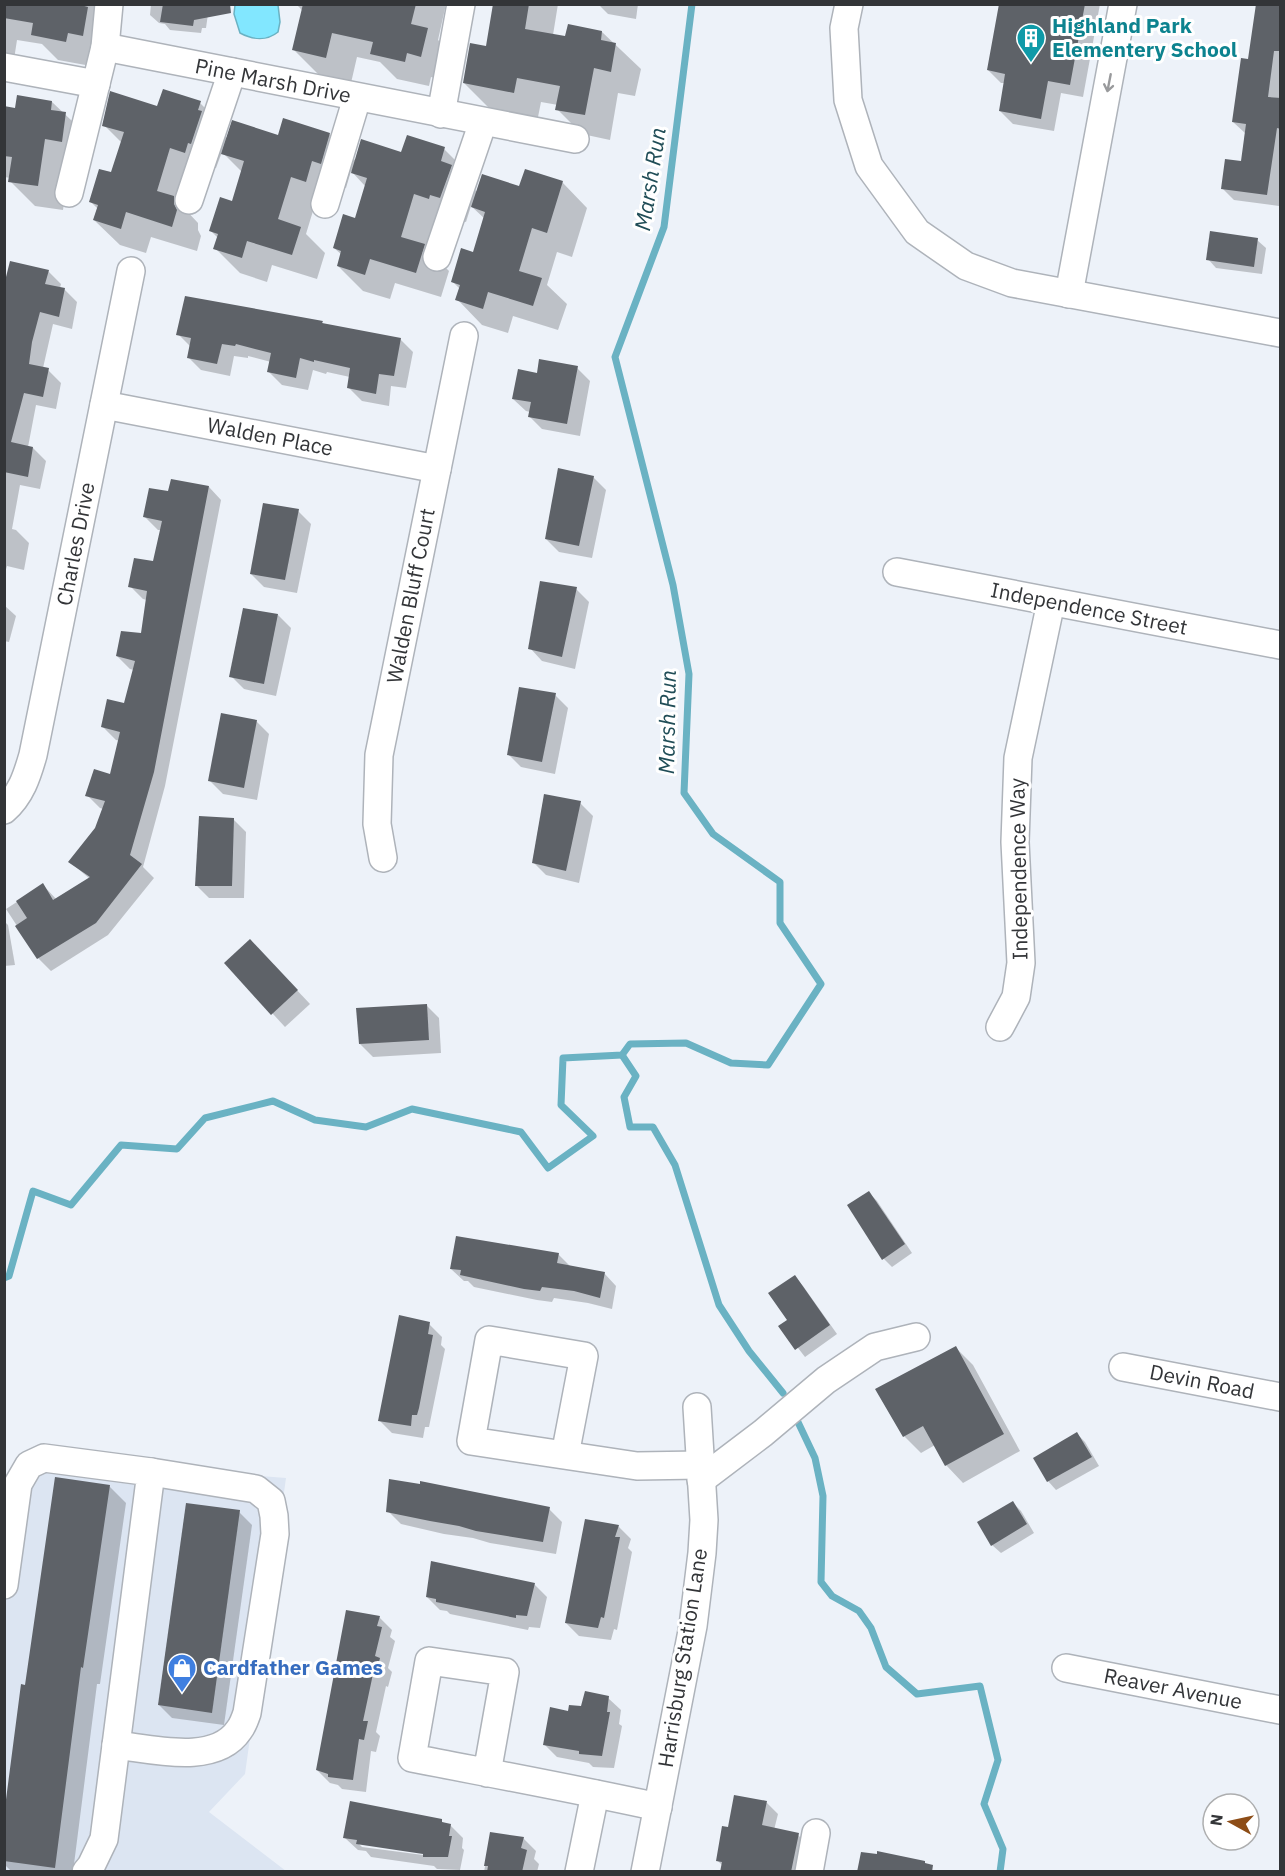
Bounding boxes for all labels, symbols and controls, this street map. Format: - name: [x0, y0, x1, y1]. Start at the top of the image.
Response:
- place label: Highland Park Elementery School: [1052, 11, 1237, 63]
- building icon: Highland Park Elementery School: [1015, 22, 1047, 64]
- street label: Pine Marsh Drive: [193, 51, 354, 109]
- one-way arrow: [1103, 72, 1114, 92]
- water label: Marsh Run: [627, 125, 672, 233]
- street label: Walden Place: [205, 410, 336, 462]
- street label: Charles Drive: [49, 480, 101, 608]
- street label: Walden Bluff Court: [379, 506, 441, 686]
- street label: Independence Street: [988, 575, 1190, 641]
- water label: Marsh Run: [651, 670, 682, 774]
- street label: Independence Way: [1002, 777, 1034, 960]
- street label: Devin Road: [1147, 1357, 1257, 1405]
- street label: Harrisburg Station Lane: [651, 1546, 713, 1769]
- shop icon: Cardfather Games: [166, 1652, 198, 1694]
- place label: Cardfather Games: [203, 1653, 383, 1681]
- street label: Reaver Avenue: [1102, 1661, 1245, 1715]
- north arrow: [1201, 1792, 1261, 1852]
- text: N: [1205, 1813, 1227, 1827]

